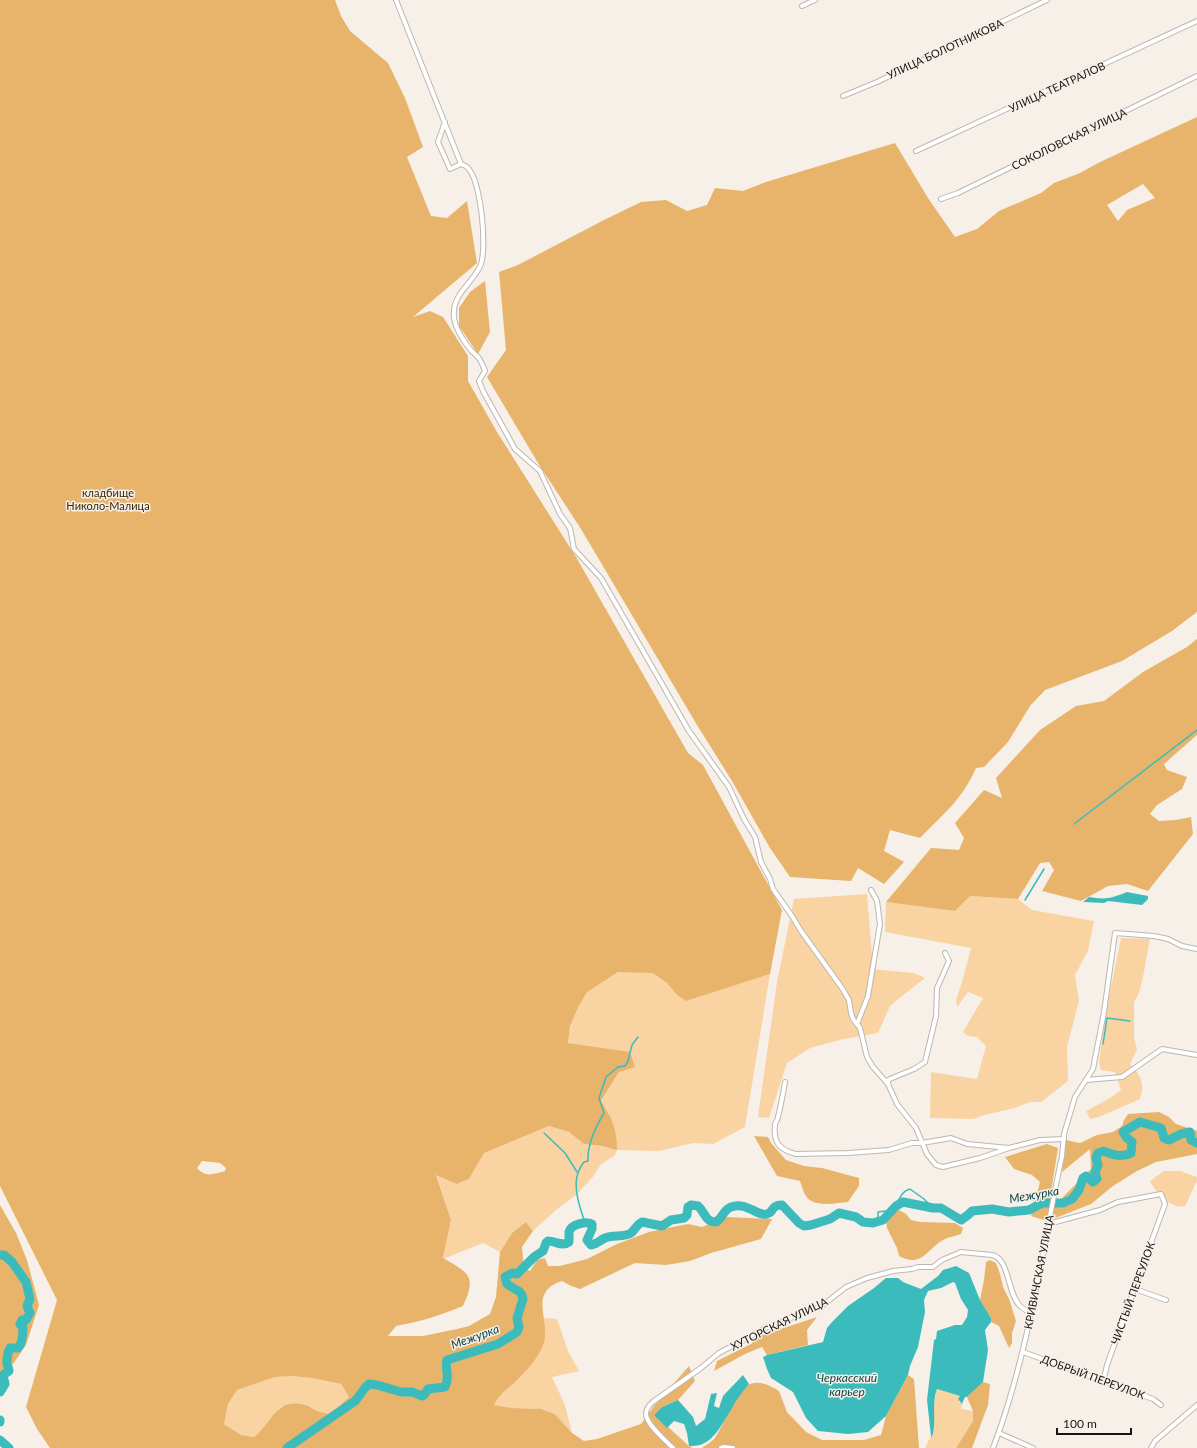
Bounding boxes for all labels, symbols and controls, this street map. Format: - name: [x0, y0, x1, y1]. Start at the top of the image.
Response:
- street label: УЛИЦА БОЛОТНИКОВА: [885, 16, 1006, 81]
- street label: УЛИЦА ТЕАТРАЛОВ: [1006, 58, 1107, 115]
- street label: СОКОЛОВСКАЯ УЛИЦА: [1009, 105, 1129, 172]
- park label: кладбище Николо-Малица: [66, 486, 150, 512]
- water label: Межурка: [1008, 1183, 1060, 1206]
- street label: КРИВИЧСКАЯ УЛИЦА: [1021, 1213, 1056, 1330]
- street label: ЧИСТЫЙ ПЕРЕУЛОК: [1108, 1239, 1157, 1346]
- street label: ХУТОРСКАЯ УЛИЦА: [728, 1294, 830, 1353]
- water label: Межурка: [449, 1321, 501, 1352]
- street label: ДОБРЫЙ ПЕРЕУЛОК: [1039, 1352, 1147, 1402]
- water label: Черкасский карьер: [817, 1370, 877, 1399]
- scale bar: [1057, 1410, 1131, 1436]
- text: 100 m: [1063, 1416, 1097, 1431]

